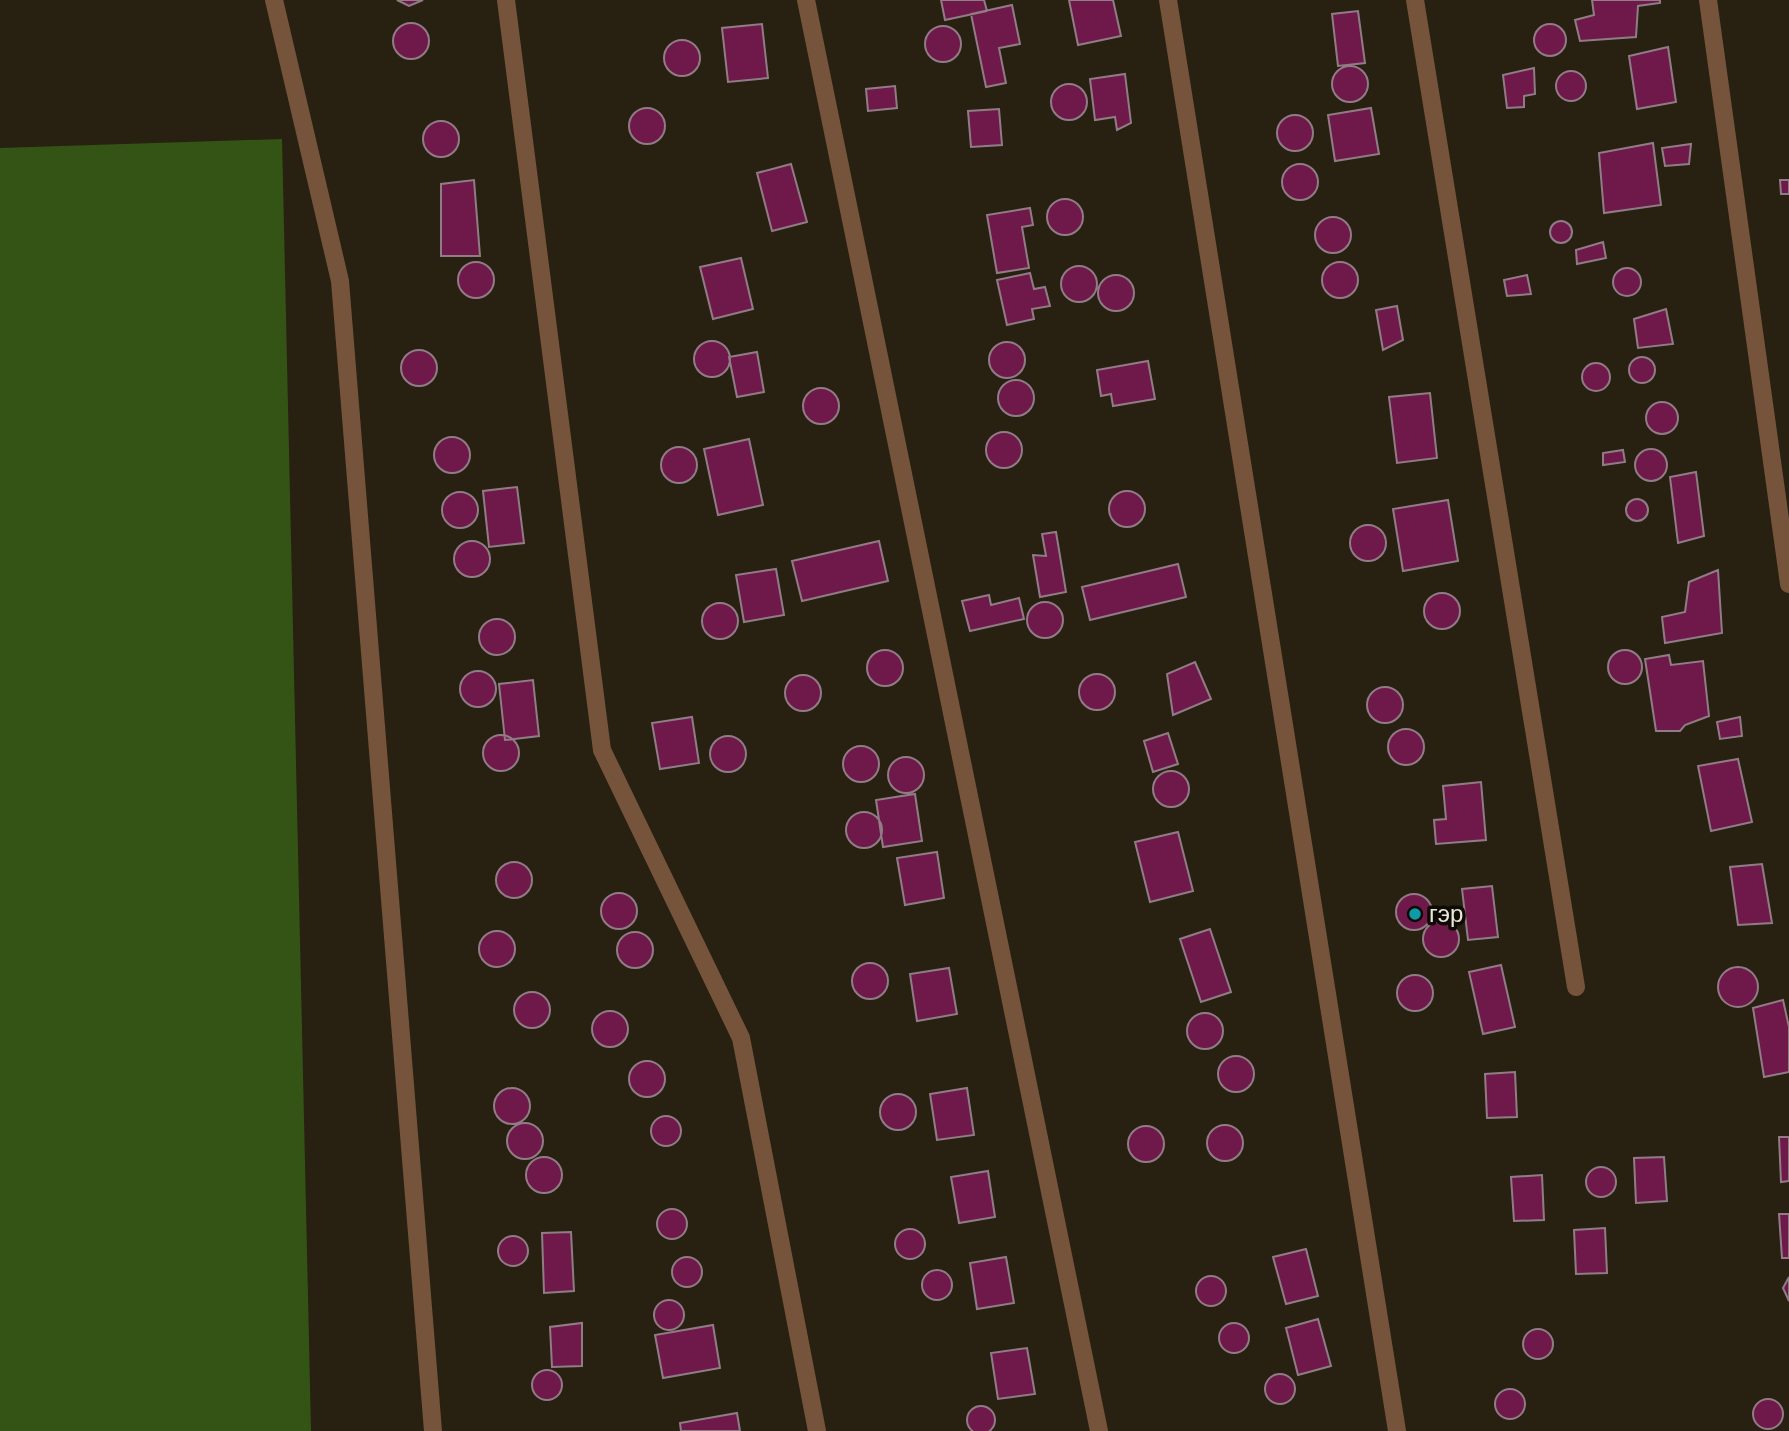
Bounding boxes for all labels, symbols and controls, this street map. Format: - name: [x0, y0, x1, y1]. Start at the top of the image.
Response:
- place label: гэр: [1429, 900, 1463, 927]
- marker: гэр: [1407, 906, 1423, 922]

